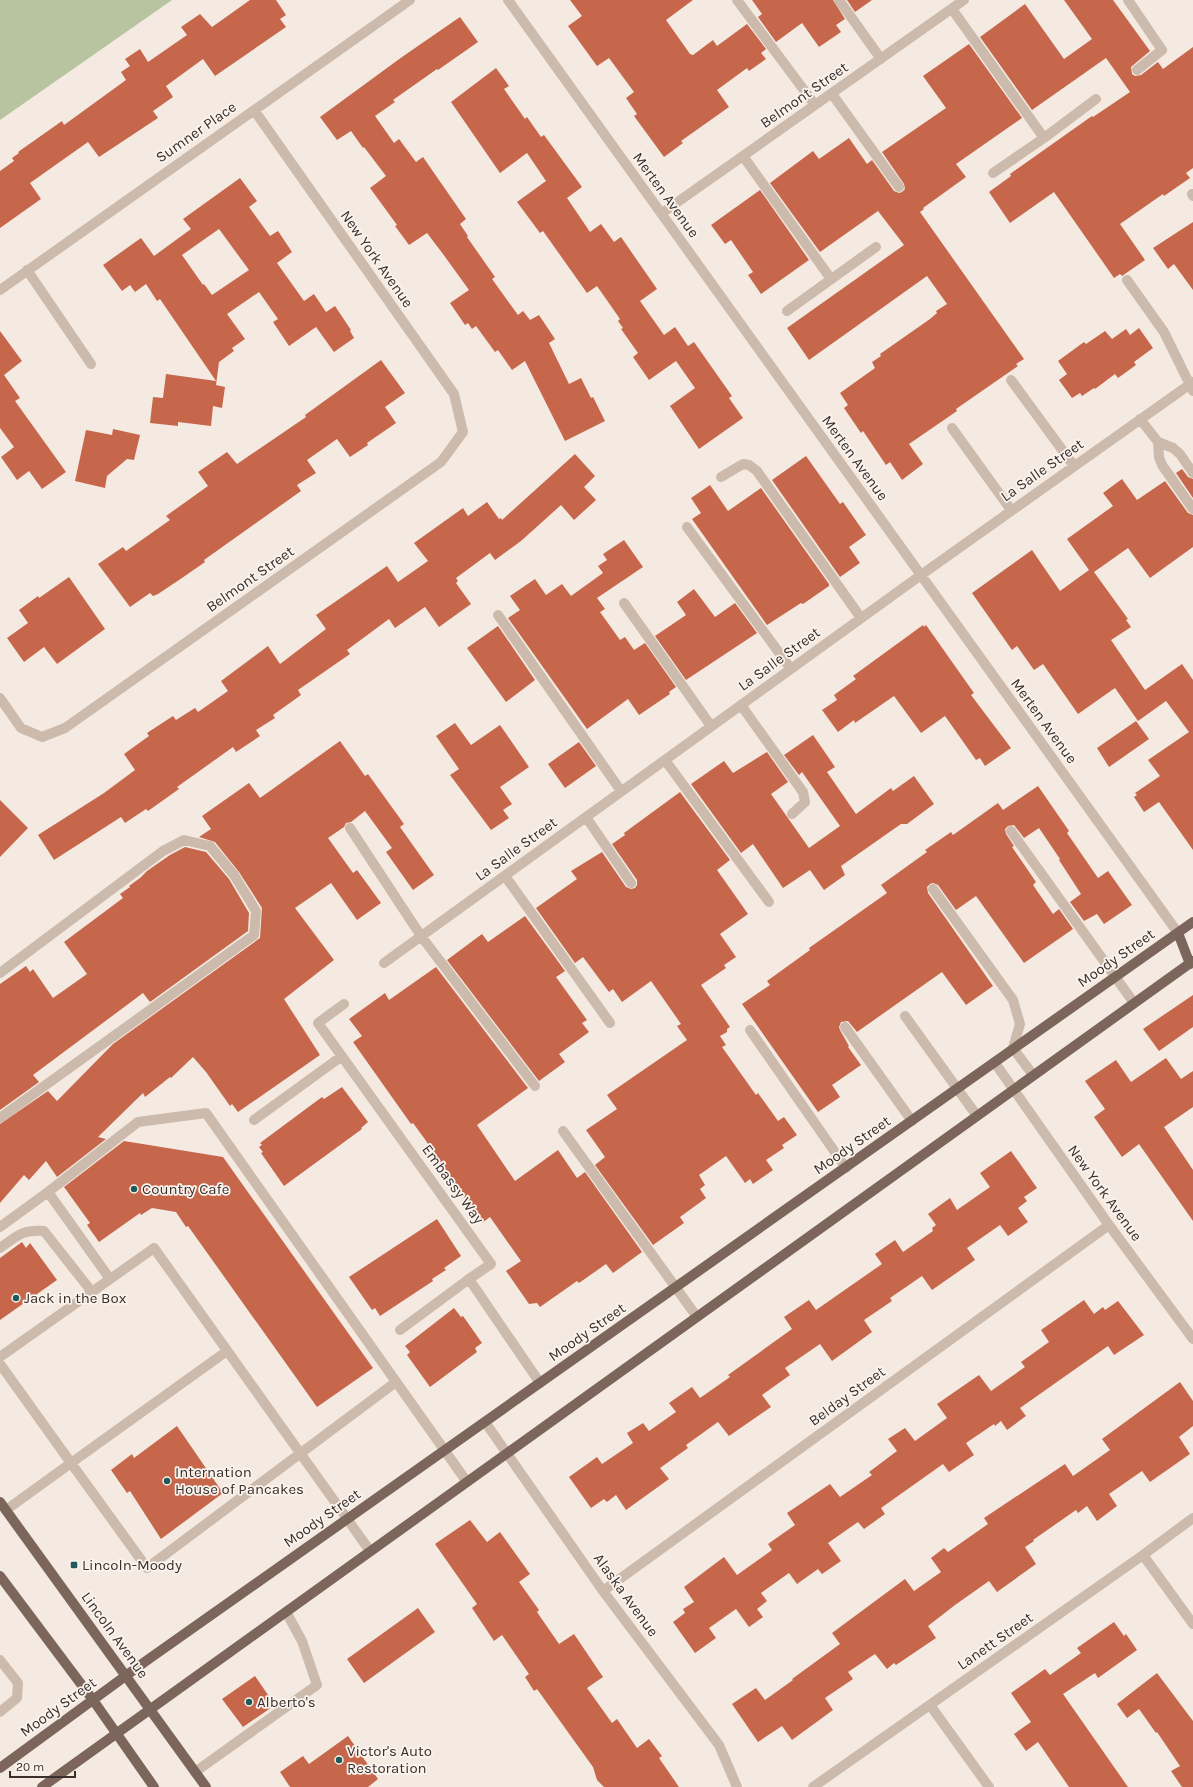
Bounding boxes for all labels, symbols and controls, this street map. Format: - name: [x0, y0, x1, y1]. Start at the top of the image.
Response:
- street label: Belmont Street: [757, 58, 852, 132]
- street label: Sumner Place: [152, 98, 240, 166]
- street label: Merten Avenue: [629, 149, 703, 241]
- street label: New York Avenue: [337, 207, 417, 311]
- street label: Merten Avenue: [818, 412, 892, 504]
- street label: La Salle Street: [997, 435, 1087, 505]
- street label: Belmont Street: [203, 542, 298, 616]
- street label: La Salle Street: [734, 623, 824, 695]
- street label: Merten Avenue: [1007, 675, 1081, 767]
- street label: La Salle Street: [471, 813, 561, 885]
- street label: Moody Street: [1074, 925, 1158, 991]
- street label: Moody Street: [810, 1112, 894, 1178]
- street label: Embassy Way: [418, 1141, 488, 1227]
- street label: New York Avenue: [1064, 1141, 1146, 1245]
- place label: Country Cafe: [142, 1180, 229, 1198]
- marker: Country Cafe: [129, 1184, 139, 1194]
- place label: Jack in the Box: [24, 1289, 127, 1307]
- marker: Jack in the Box: [11, 1293, 21, 1303]
- street label: Moody Street: [545, 1299, 629, 1365]
- street label: Belday Street: [805, 1362, 889, 1430]
- place label: Internation House of Pancakes: [175, 1463, 304, 1498]
- marker: Internation House of Pancakes: [162, 1476, 172, 1486]
- street label: Moody Street: [280, 1485, 364, 1551]
- street label: Alaska Avenue: [590, 1550, 662, 1640]
- place label: Lincoln-Moody: [82, 1556, 182, 1574]
- marker: Lincoln-Moody: [69, 1560, 79, 1570]
- street label: Lincoln Avenue: [78, 1588, 152, 1682]
- street label: Lanett Street: [954, 1608, 1037, 1674]
- street label: Moody Street: [16, 1673, 100, 1741]
- place label: Alberto's: [257, 1693, 316, 1711]
- marker: Alberto's: [244, 1697, 254, 1707]
- place label: Victor's Auto Restoration: [347, 1742, 432, 1777]
- scale bar: [10, 1753, 75, 1779]
- marker: Victor's Auto Restoration: [334, 1755, 344, 1765]
- text: 20 m: [16, 1760, 44, 1774]

